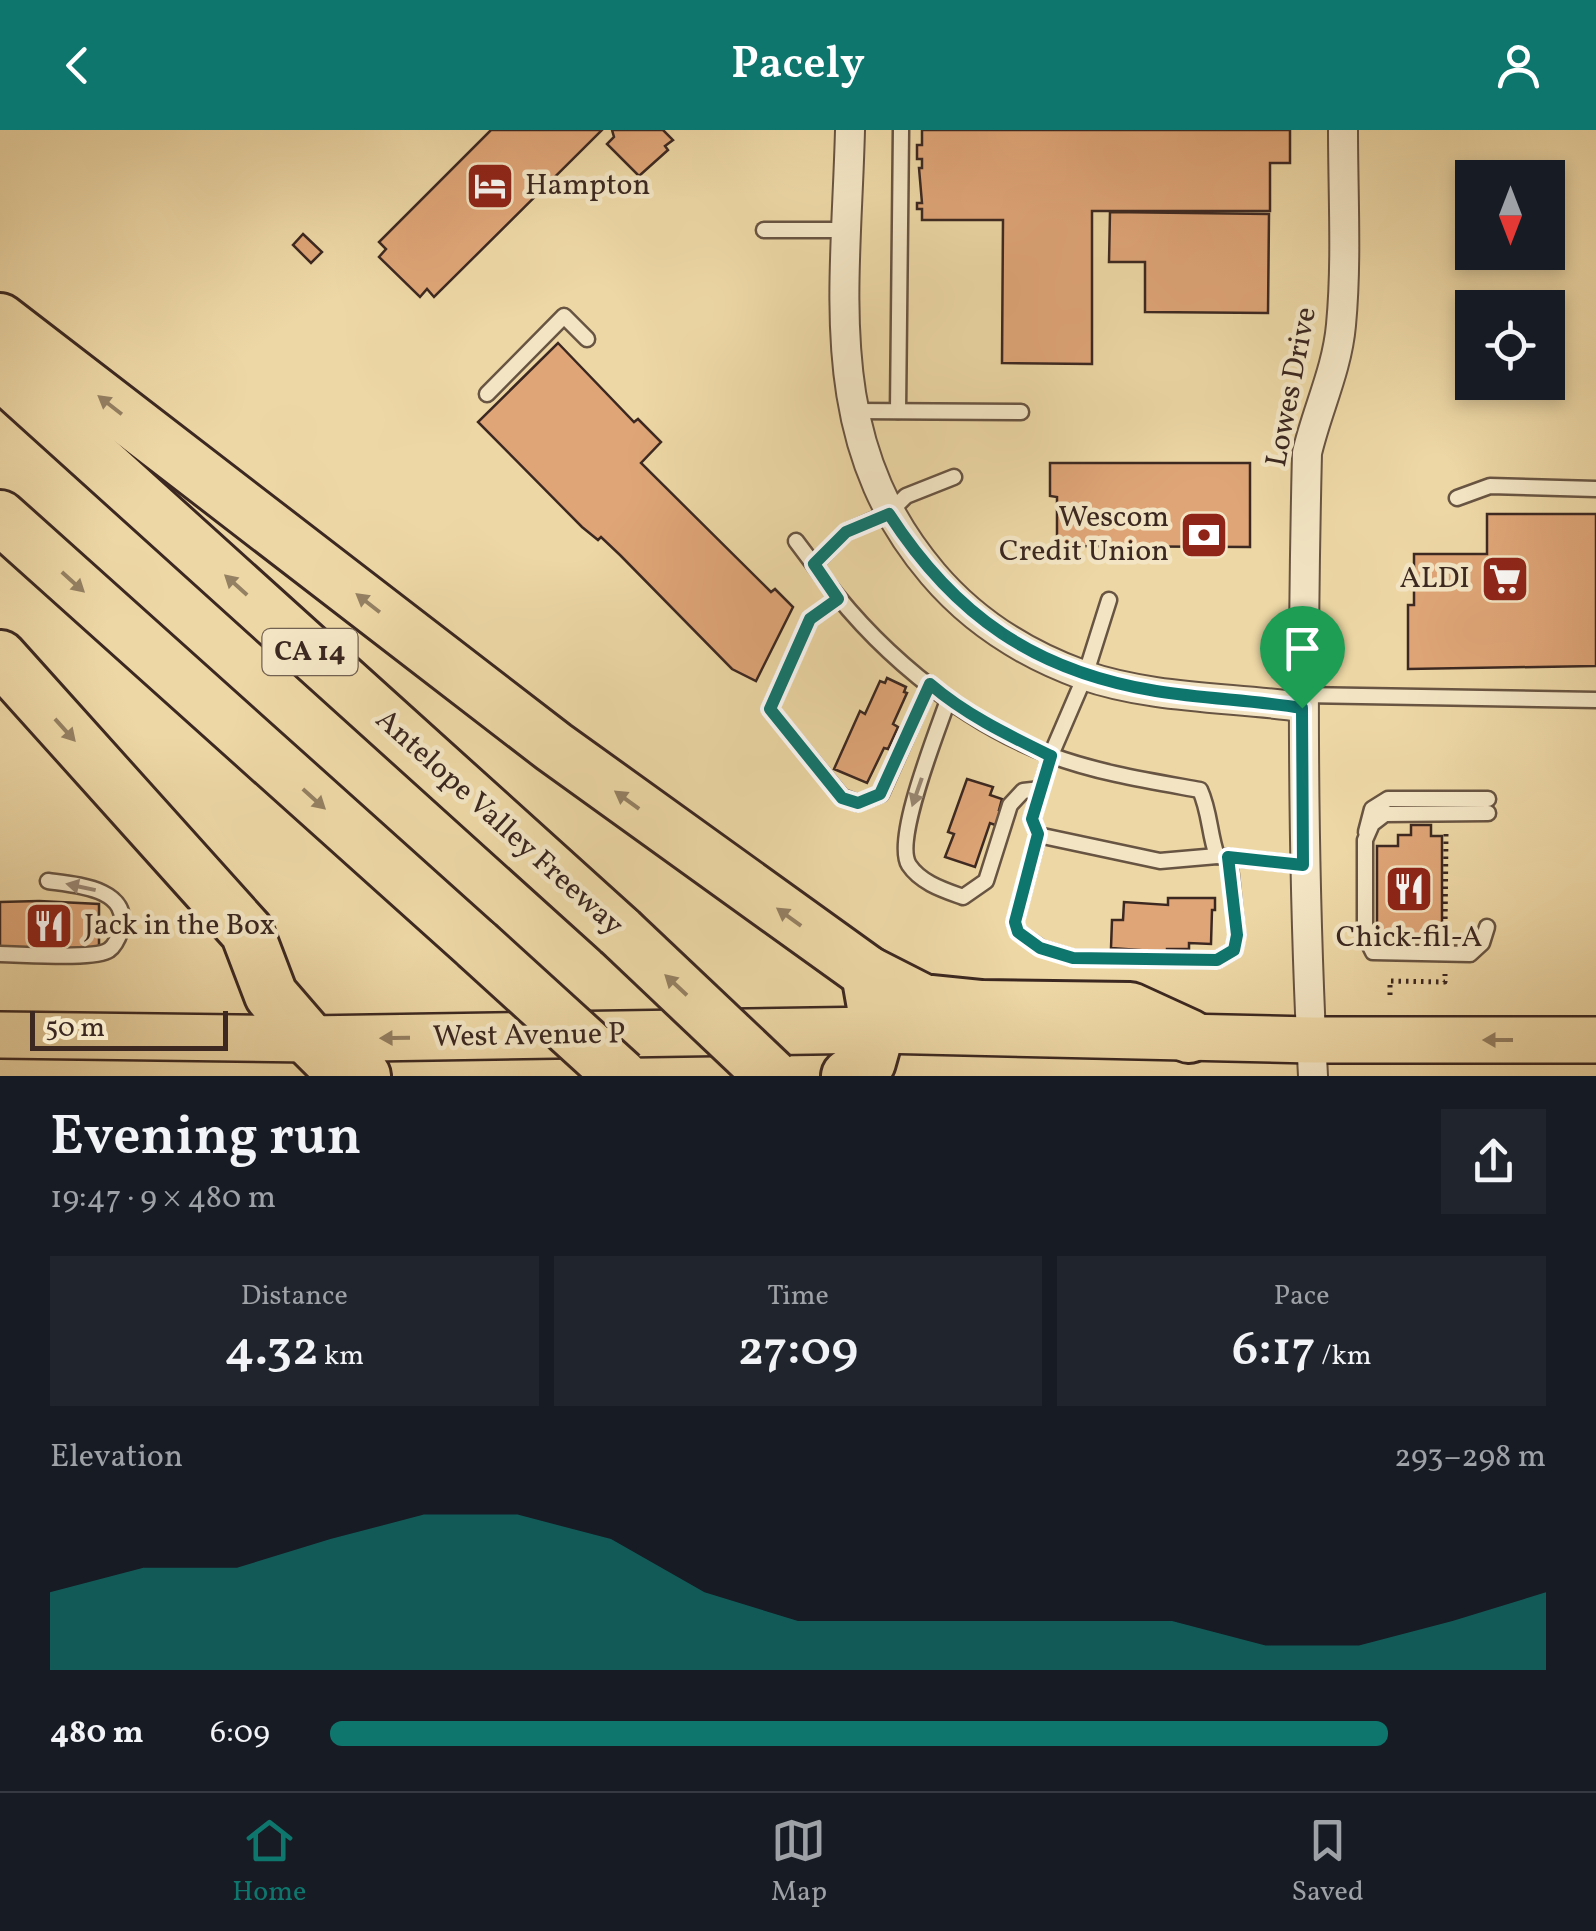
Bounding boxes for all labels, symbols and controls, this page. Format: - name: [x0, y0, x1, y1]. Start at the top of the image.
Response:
- text: Pacely: [731, 34, 865, 97]
- icon: back: [50, 38, 105, 93]
- icon: person: [1491, 38, 1546, 93]
- hotel icon: Hampton: [464, 160, 516, 212]
- north arrow: [1455, 160, 1565, 270]
- map controls: [1455, 160, 1565, 400]
- place label: Hampton: [525, 165, 650, 207]
- button: locate: [1455, 290, 1565, 400]
- street label: Lowes Drive: [1256, 304, 1328, 470]
- one-way arrow: [98, 395, 123, 416]
- place label: Wescom Credit Union: [999, 497, 1169, 573]
- bank icon: Wescom Credit Union: [1178, 509, 1230, 561]
- supermarket icon: ALDI: [1479, 553, 1531, 605]
- place label: ALDI: [1400, 558, 1470, 600]
- one-way arrow: [60, 570, 85, 592]
- one-way arrow: [224, 574, 248, 597]
- one-way arrow: [355, 594, 381, 614]
- pin: [1260, 606, 1345, 709]
- icon: arrive: [1275, 621, 1330, 676]
- road number: CA 14: [262, 629, 358, 675]
- street label: Antelope Valley Freeway: [366, 700, 632, 946]
- one-way arrow: [54, 717, 76, 742]
- one-way arrow: [909, 777, 924, 807]
- one-way arrow: [302, 787, 326, 810]
- one-way arrow: [613, 790, 640, 810]
- restaurant icon: Chick-fil-A: [1383, 863, 1435, 915]
- one-way arrow: [65, 879, 96, 894]
- restaurant icon: Jack in the Box: [23, 900, 75, 952]
- place label: Jack in the Box: [84, 905, 275, 947]
- one-way arrow: [775, 908, 802, 927]
- place label: Chick-fil-A: [1336, 917, 1482, 959]
- one-way arrow: [664, 974, 688, 997]
- scale bar: [30, 1006, 228, 1050]
- text: 50 m: [45, 1009, 105, 1048]
- street label: West Avenue P: [432, 1013, 626, 1059]
- one-way arrow: [379, 1030, 411, 1046]
- one-way arrow: [1482, 1032, 1514, 1048]
- text: Evening run: [50, 1101, 362, 1177]
- button: share: [1441, 1109, 1546, 1214]
- text: 19:47 · 9 × 480 m: [50, 1177, 276, 1221]
- text: Distance: [241, 1277, 348, 1316]
- text: Time: [767, 1277, 829, 1316]
- text: Pace: [1274, 1277, 1330, 1316]
- text: 4.32: [225, 1316, 318, 1386]
- text: 27:09: [738, 1316, 858, 1386]
- text: 6:17: [1232, 1316, 1316, 1386]
- text: km: [318, 1337, 364, 1376]
- text: /km: [1316, 1337, 1371, 1376]
- text: Elevation: [50, 1436, 183, 1480]
- text: 293–298 m: [1394, 1436, 1546, 1480]
- text: 480 m: [50, 1712, 144, 1756]
- text: 6:09: [210, 1712, 270, 1756]
- tab: Home: [232, 1813, 306, 1912]
- tab: Map: [771, 1813, 827, 1912]
- tab: Saved: [1292, 1813, 1364, 1912]

